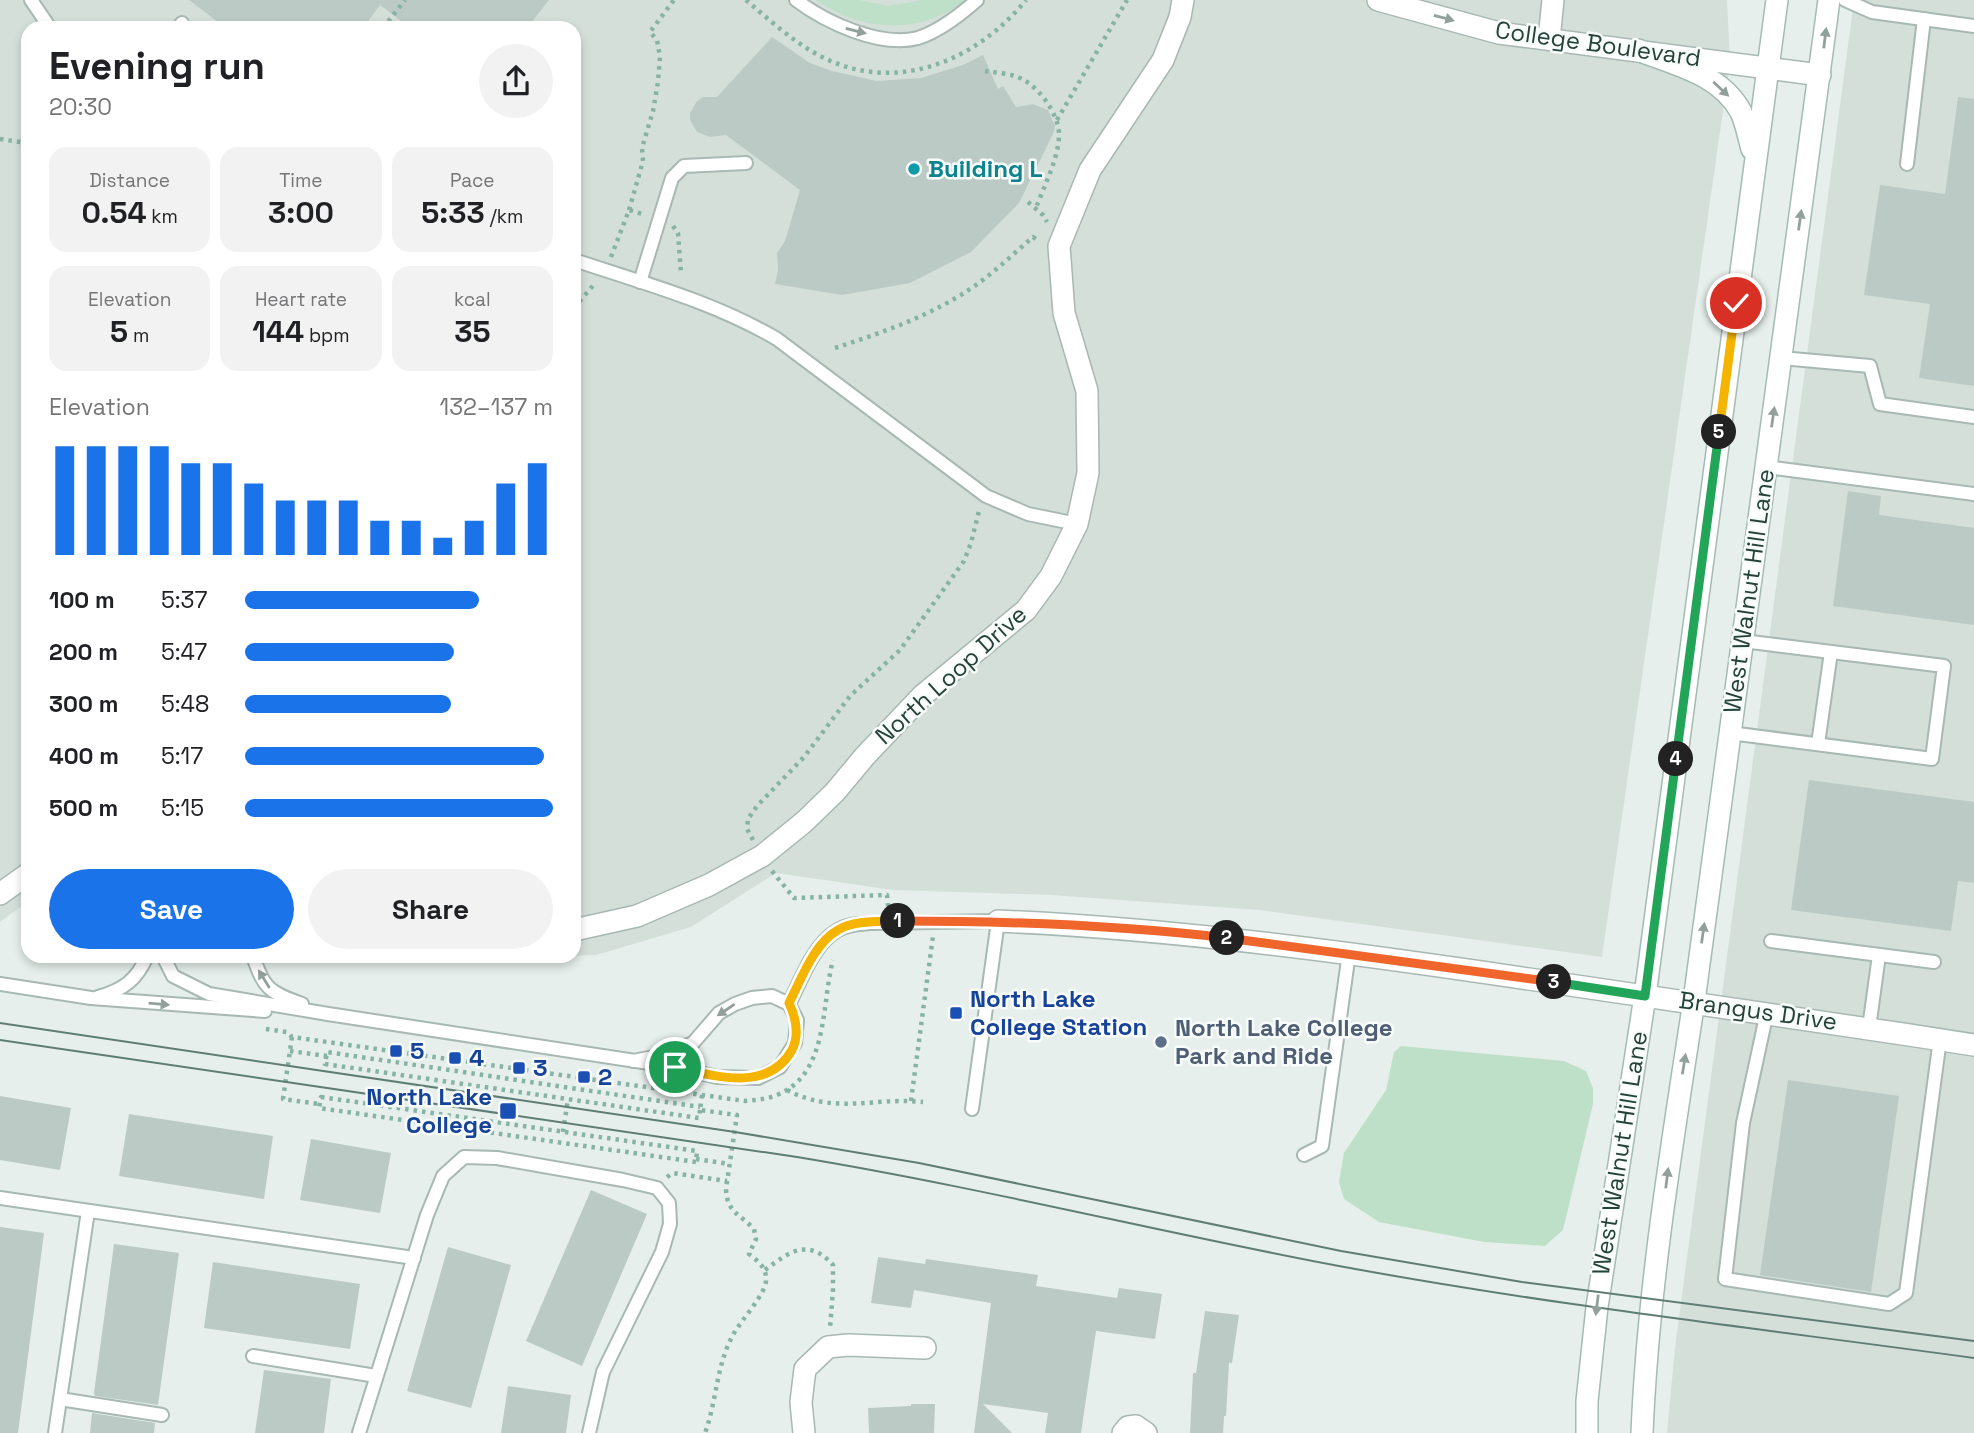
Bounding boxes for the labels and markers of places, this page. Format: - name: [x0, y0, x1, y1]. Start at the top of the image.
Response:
- place label: Building L: [928, 153, 1042, 184]
- marker: Building L: [906, 161, 922, 177]
- pin: [1706, 273, 1766, 333]
- pin: 5: [1702, 414, 1736, 450]
- pin: 4: [1658, 742, 1694, 776]
- pin: 1: [880, 904, 916, 939]
- pin: 2: [1210, 920, 1244, 956]
- pin: 3: [1536, 964, 1572, 1000]
- place label: North Lake College Station: [970, 983, 1147, 1042]
- marker: North Lake College Station: [948, 1005, 964, 1021]
- place label: North Lake College Park and Ride: [1175, 1012, 1393, 1071]
- marker: North Lake College Park and Ride: [1153, 1034, 1169, 1050]
- place label: 5: [410, 1035, 424, 1066]
- pin: [645, 1037, 705, 1097]
- place label: 4: [469, 1042, 484, 1073]
- marker: 5: [388, 1043, 404, 1059]
- marker: 4: [447, 1050, 463, 1066]
- place label: 3: [533, 1052, 548, 1083]
- marker: 3: [511, 1060, 527, 1076]
- place label: 2: [598, 1061, 612, 1092]
- marker: 2: [576, 1069, 592, 1085]
- place label: North Lake College: [366, 1081, 492, 1140]
- marker: North Lake College: [498, 1101, 518, 1121]

